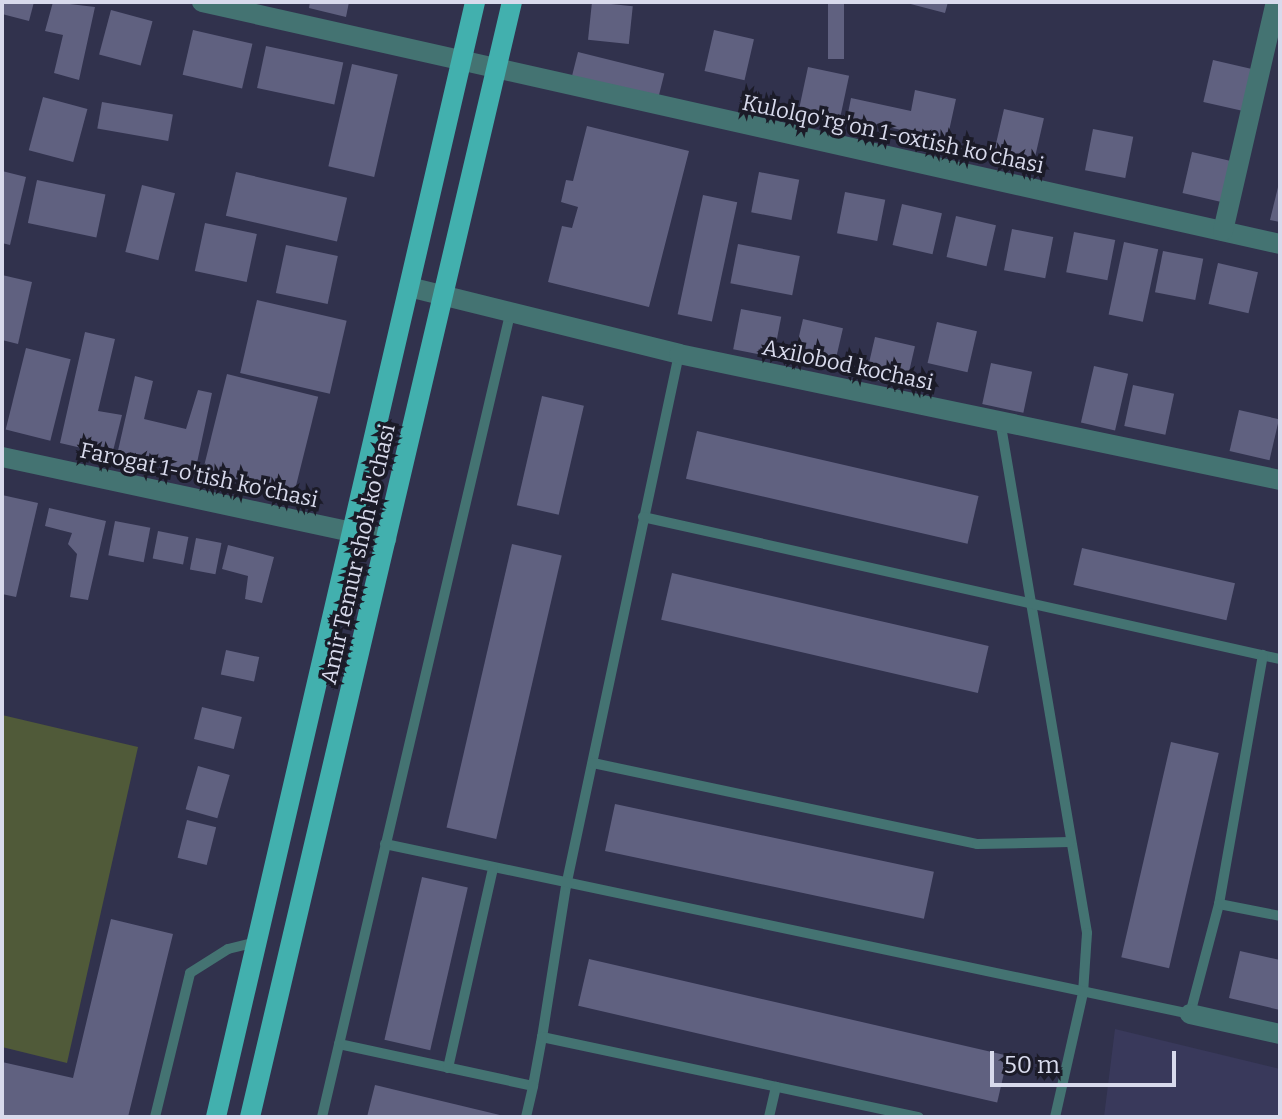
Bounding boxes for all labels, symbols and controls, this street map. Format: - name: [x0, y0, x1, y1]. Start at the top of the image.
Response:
- street label: Kulolqo'rg'on 1-oxtish ko'chasi: [740, 89, 1046, 179]
- street label: Axilobod kochasi: [760, 334, 936, 396]
- street label: Amir Temur shoh ko'chasi: [315, 421, 401, 687]
- street label: Farogat 1-o'tish ko'chasi: [78, 437, 320, 513]
- scale bar: [994, 1035, 1180, 1085]
- text: 50 m: [1004, 1051, 1060, 1079]

